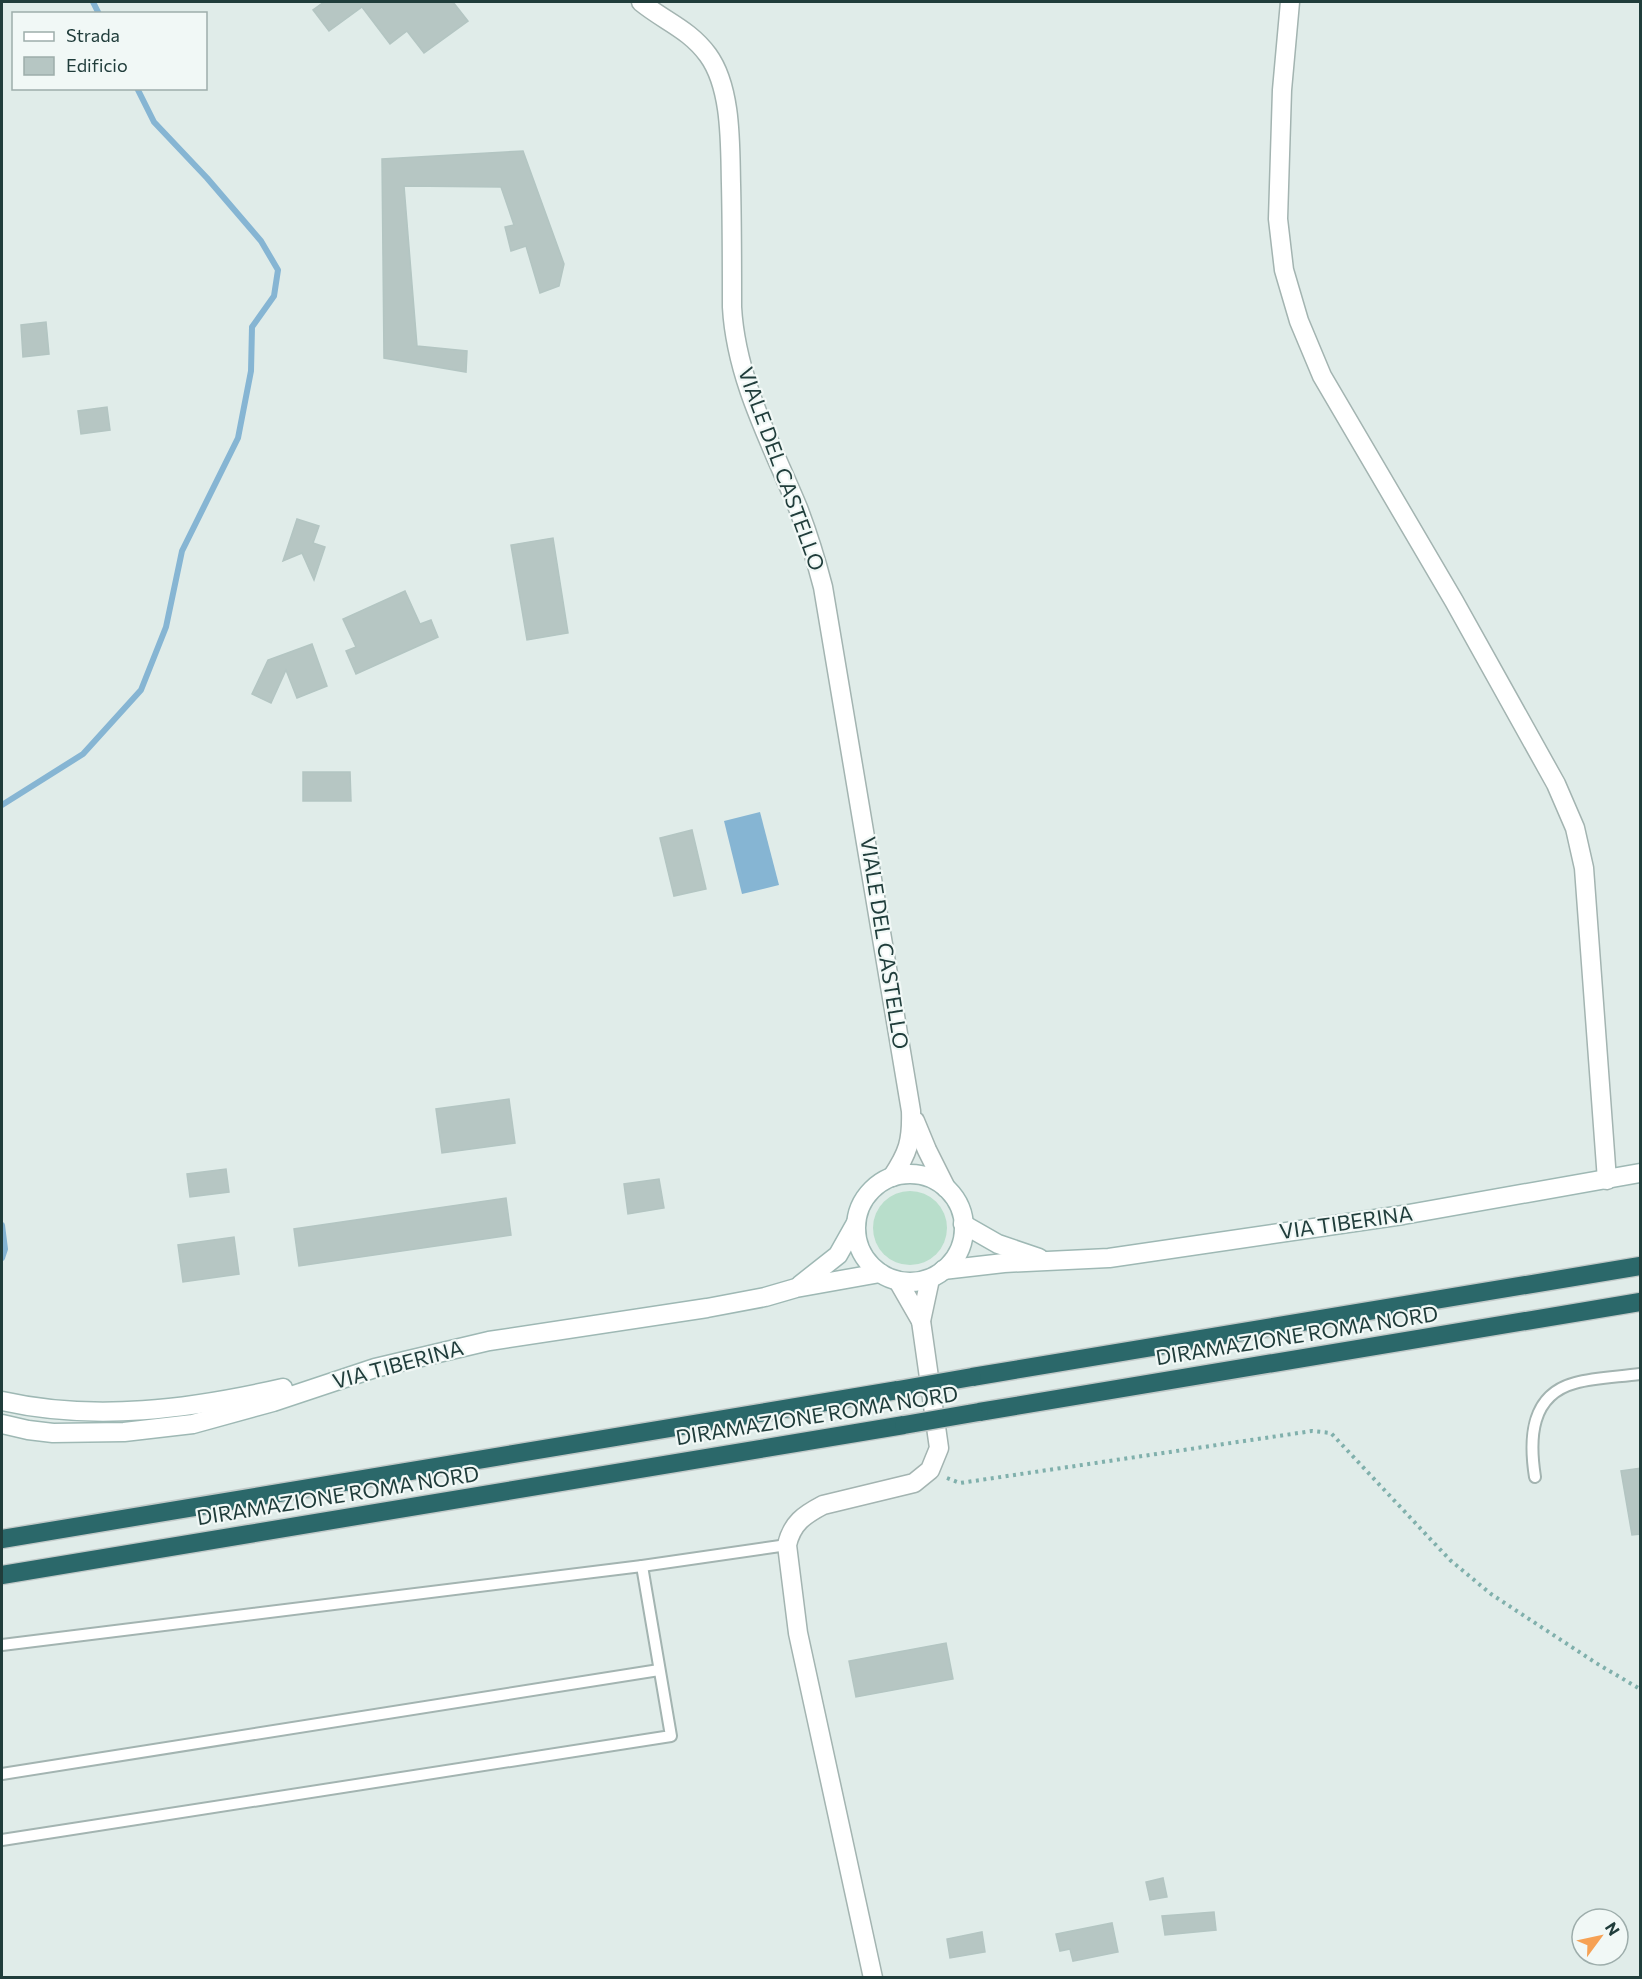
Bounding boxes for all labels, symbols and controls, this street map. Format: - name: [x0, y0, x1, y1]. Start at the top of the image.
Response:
- legend: [12, 12, 207, 90]
- text: Strada: [66, 24, 120, 46]
- text: Edificio: [66, 54, 128, 76]
- street label: VIALE DEL CASTELLO: [734, 363, 831, 574]
- street label: VIALE DEL CASTELLO: [856, 835, 915, 1051]
- street label: VIA TIBERINA: [1277, 1200, 1414, 1243]
- street label: DIRAMAZIONE ROMA NORD: [1154, 1300, 1440, 1369]
- street label: VIA TIBERINA: [329, 1334, 466, 1393]
- street label: DIRAMAZIONE ROMA NORD: [674, 1380, 960, 1449]
- street label: DIRAMAZIONE ROMA NORD: [195, 1460, 481, 1529]
- north arrow: [1570, 1907, 1630, 1967]
- text: N: [1602, 1918, 1624, 1939]

